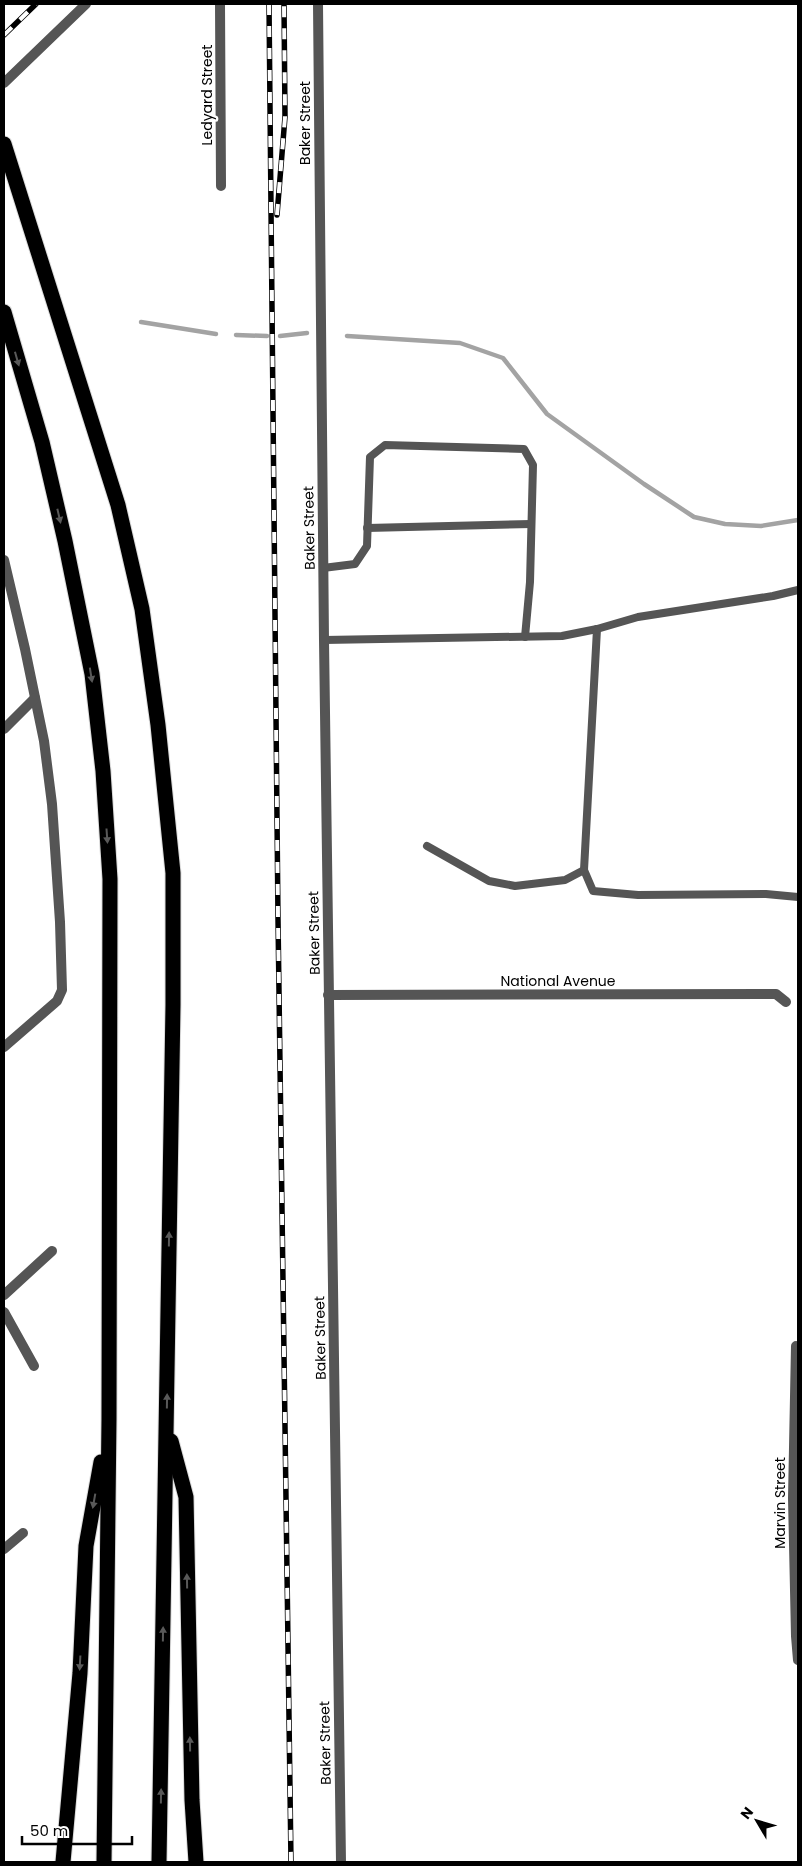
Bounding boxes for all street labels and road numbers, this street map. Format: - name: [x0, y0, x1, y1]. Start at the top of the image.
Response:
- street label: Ledyard Street: [197, 45, 217, 145]
- street label: Baker Street: [295, 81, 315, 165]
- street label: Baker Street: [298, 486, 320, 570]
- street label: Baker Street: [303, 891, 325, 975]
- street label: National Avenue: [501, 971, 616, 991]
- street label: Baker Street: [309, 1296, 331, 1380]
- street label: Marvin Street: [770, 1457, 790, 1549]
- street label: Baker Street: [314, 1701, 336, 1785]

